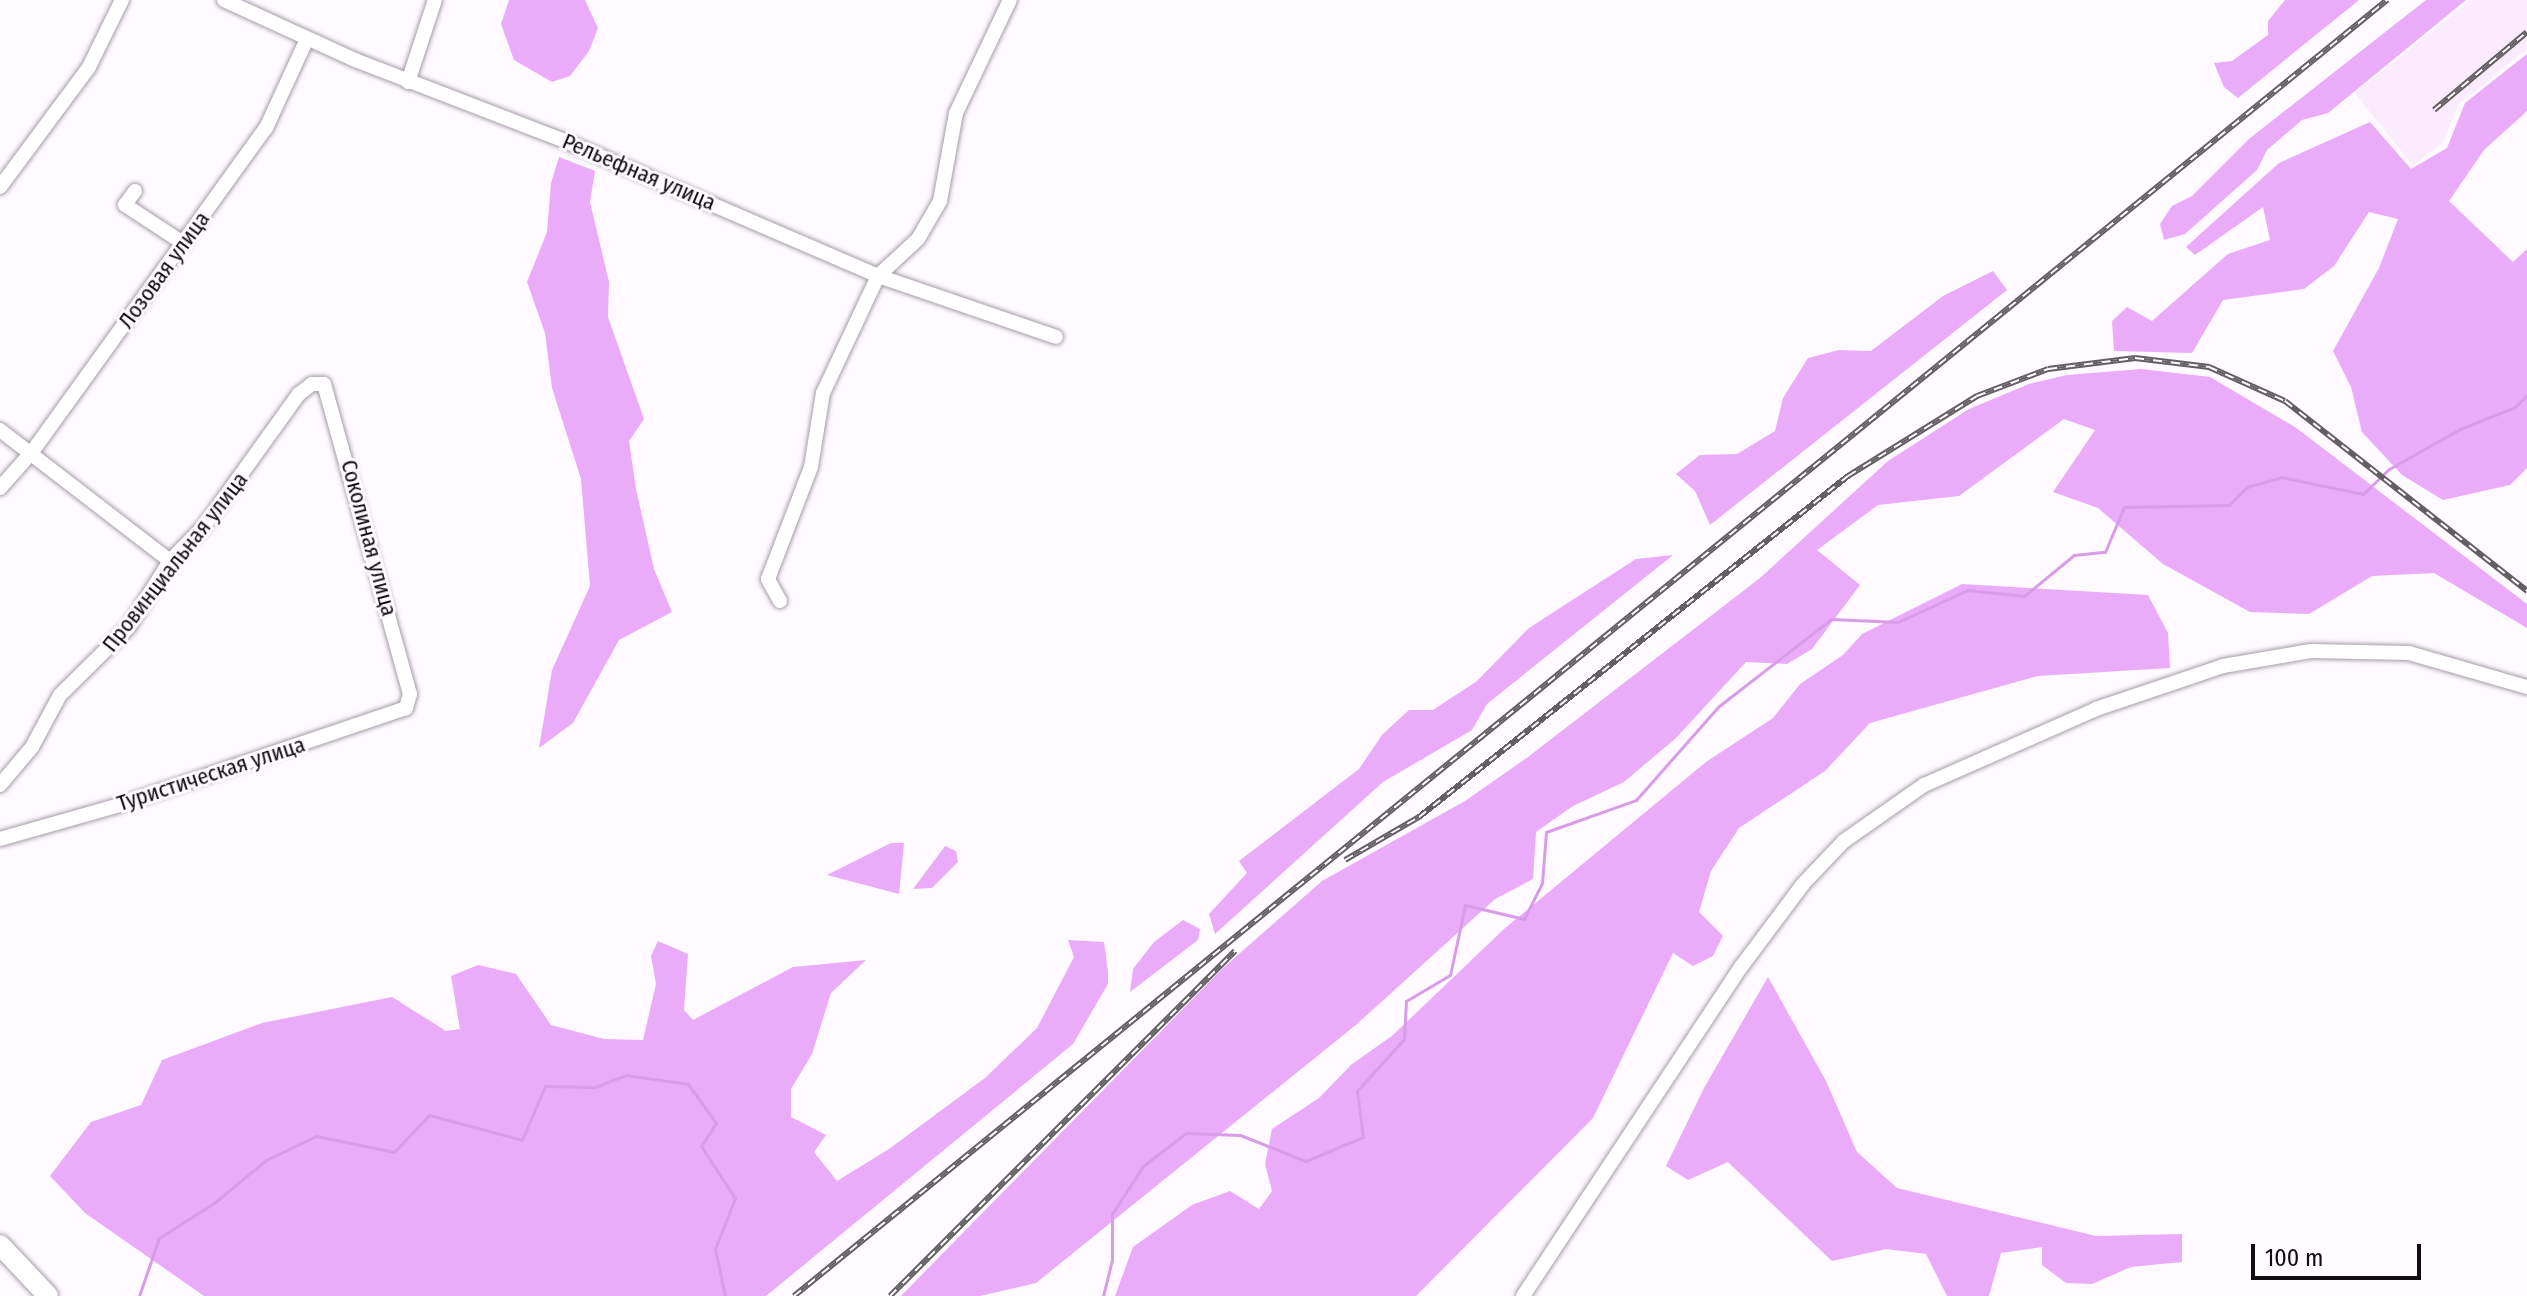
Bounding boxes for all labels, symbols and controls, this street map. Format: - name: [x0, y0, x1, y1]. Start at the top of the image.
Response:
- street label: Рельефная улица: [558, 128, 720, 216]
- street label: Лозовая улица: [113, 206, 215, 334]
- street label: Соколиная улица: [335, 457, 403, 619]
- street label: Провинциальная улица: [97, 467, 253, 657]
- street label: Туристическая улица: [114, 731, 308, 817]
- scale bar: [2255, 1228, 2425, 1278]
- text: 100 m: [2265, 1244, 2323, 1272]

